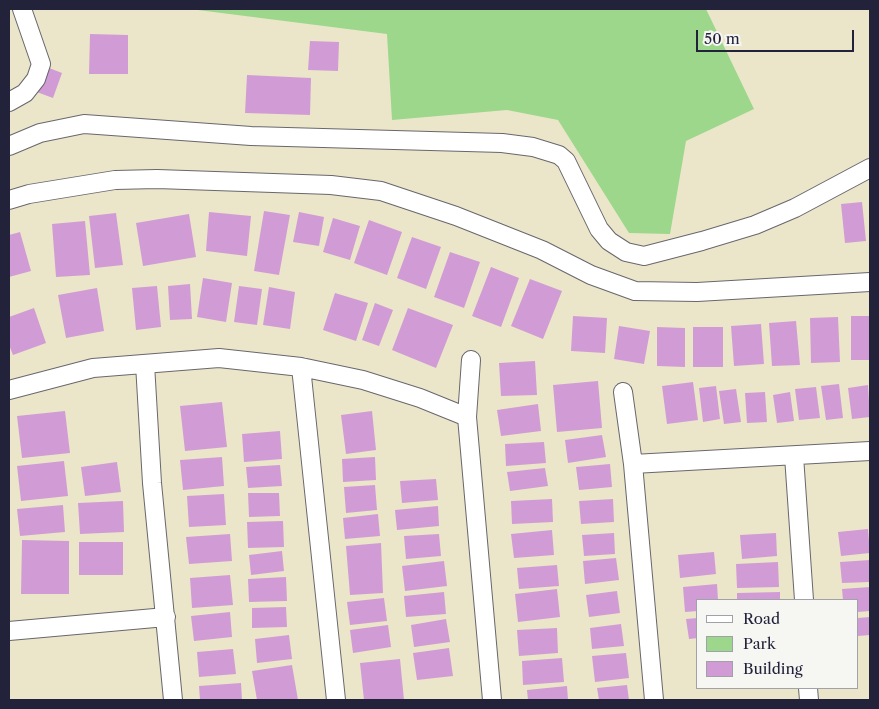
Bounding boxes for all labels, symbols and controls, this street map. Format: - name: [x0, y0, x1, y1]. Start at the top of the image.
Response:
- scale bar: [699, 20, 856, 52]
- text: 50 m: [704, 29, 740, 48]
- legend: [696, 599, 859, 689]
- text: Road: [743, 609, 780, 628]
- text: Park: [743, 634, 776, 653]
- text: Building: [743, 659, 803, 678]

